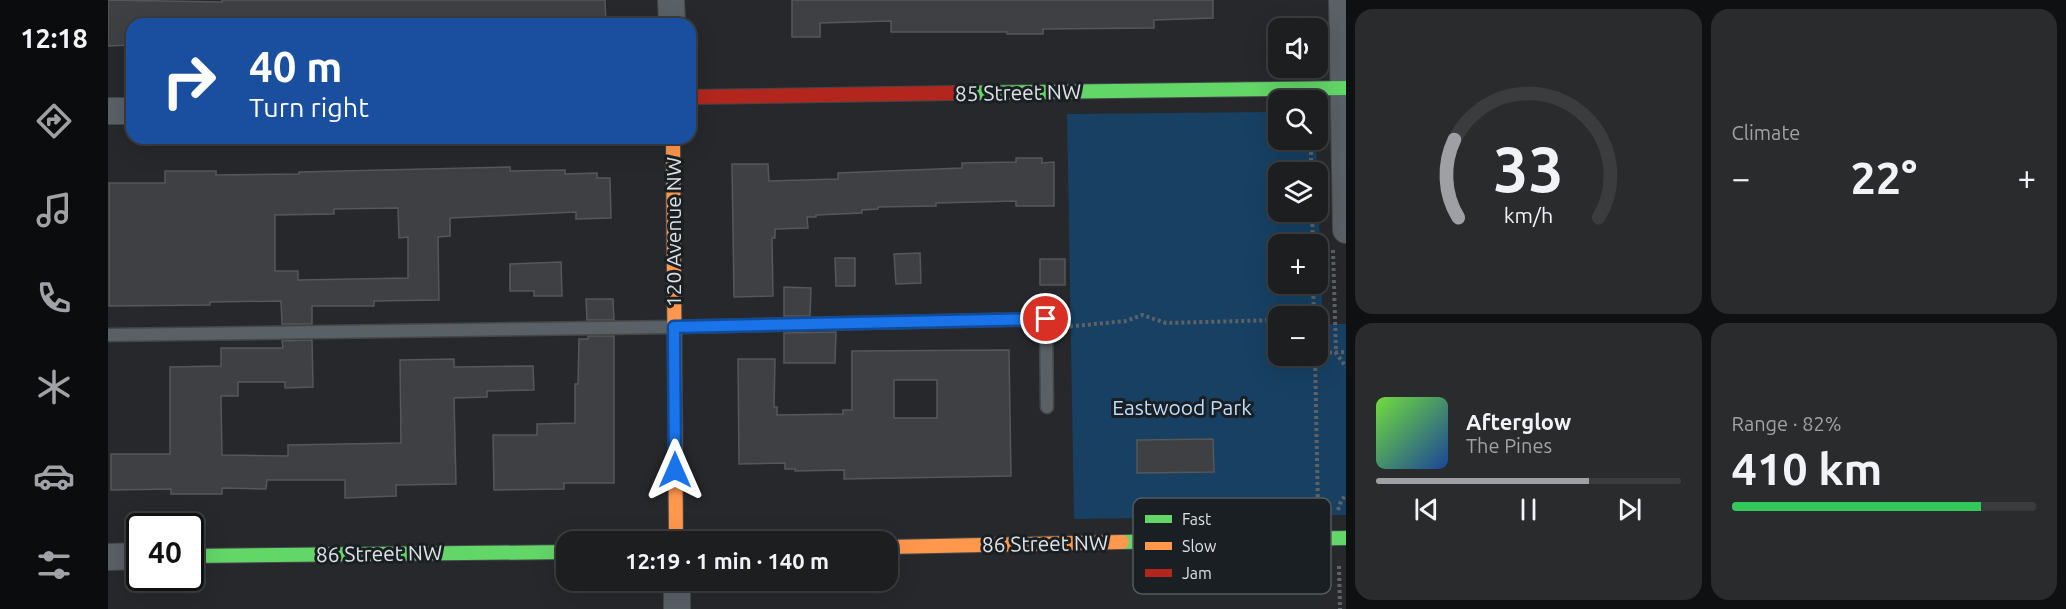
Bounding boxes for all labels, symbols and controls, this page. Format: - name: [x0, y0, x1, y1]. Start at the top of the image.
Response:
- map controls: [1268, 18, 1328, 366]
- button: sound: [1268, 18, 1328, 78]
- text: 12:18: [20, 23, 88, 53]
- icon: right: [150, 42, 228, 120]
- text: 40 m: [249, 43, 343, 90]
- street label: 85 Street NW: [955, 79, 1081, 105]
- button: search: [1268, 90, 1328, 150]
- text: Turn right: [249, 92, 369, 122]
- icon: directions: [33, 100, 75, 142]
- text: Climate: [1732, 121, 1800, 144]
- text: 33: [1493, 134, 1563, 204]
- text: 22°: [1850, 152, 1917, 203]
- street label: 120 Avenue NW: [661, 157, 685, 307]
- text: −: [1732, 159, 1750, 196]
- text: +: [2017, 159, 2036, 196]
- button: layers: [1268, 162, 1328, 222]
- icon: music: [33, 189, 75, 231]
- text: km/h: [1503, 204, 1553, 228]
- button: +: [1268, 234, 1328, 294]
- icon: phone: [33, 277, 75, 319]
- pin: [1020, 293, 1071, 344]
- icon: arrive: [1029, 302, 1062, 335]
- button: −: [1268, 306, 1328, 366]
- icon: climate: [33, 366, 75, 408]
- park label: Eastwood Park: [1112, 395, 1252, 419]
- text: Afterglow: [1466, 409, 1571, 434]
- text: Range · 82%: [1732, 412, 1842, 435]
- text: The Pines: [1466, 434, 1552, 457]
- position arrow: [643, 438, 707, 502]
- text: 410 km: [1732, 443, 1882, 494]
- icon: car: [33, 455, 75, 497]
- icon: previous: [1410, 493, 1443, 526]
- icon: pause: [1512, 493, 1545, 526]
- icon: next: [1613, 493, 1646, 526]
- legend: [1133, 498, 1331, 594]
- text: Fast: [1182, 510, 1212, 528]
- speed limit sign: 40: [126, 513, 204, 591]
- street label: 86 Street NW: [982, 530, 1108, 556]
- text: Slow: [1182, 537, 1217, 555]
- street label: 86 Street NW: [316, 540, 442, 566]
- icon: filters: [33, 544, 75, 586]
- text: 12:19 · 1 min · 140 m: [625, 548, 829, 573]
- text: Jam: [1182, 564, 1212, 582]

